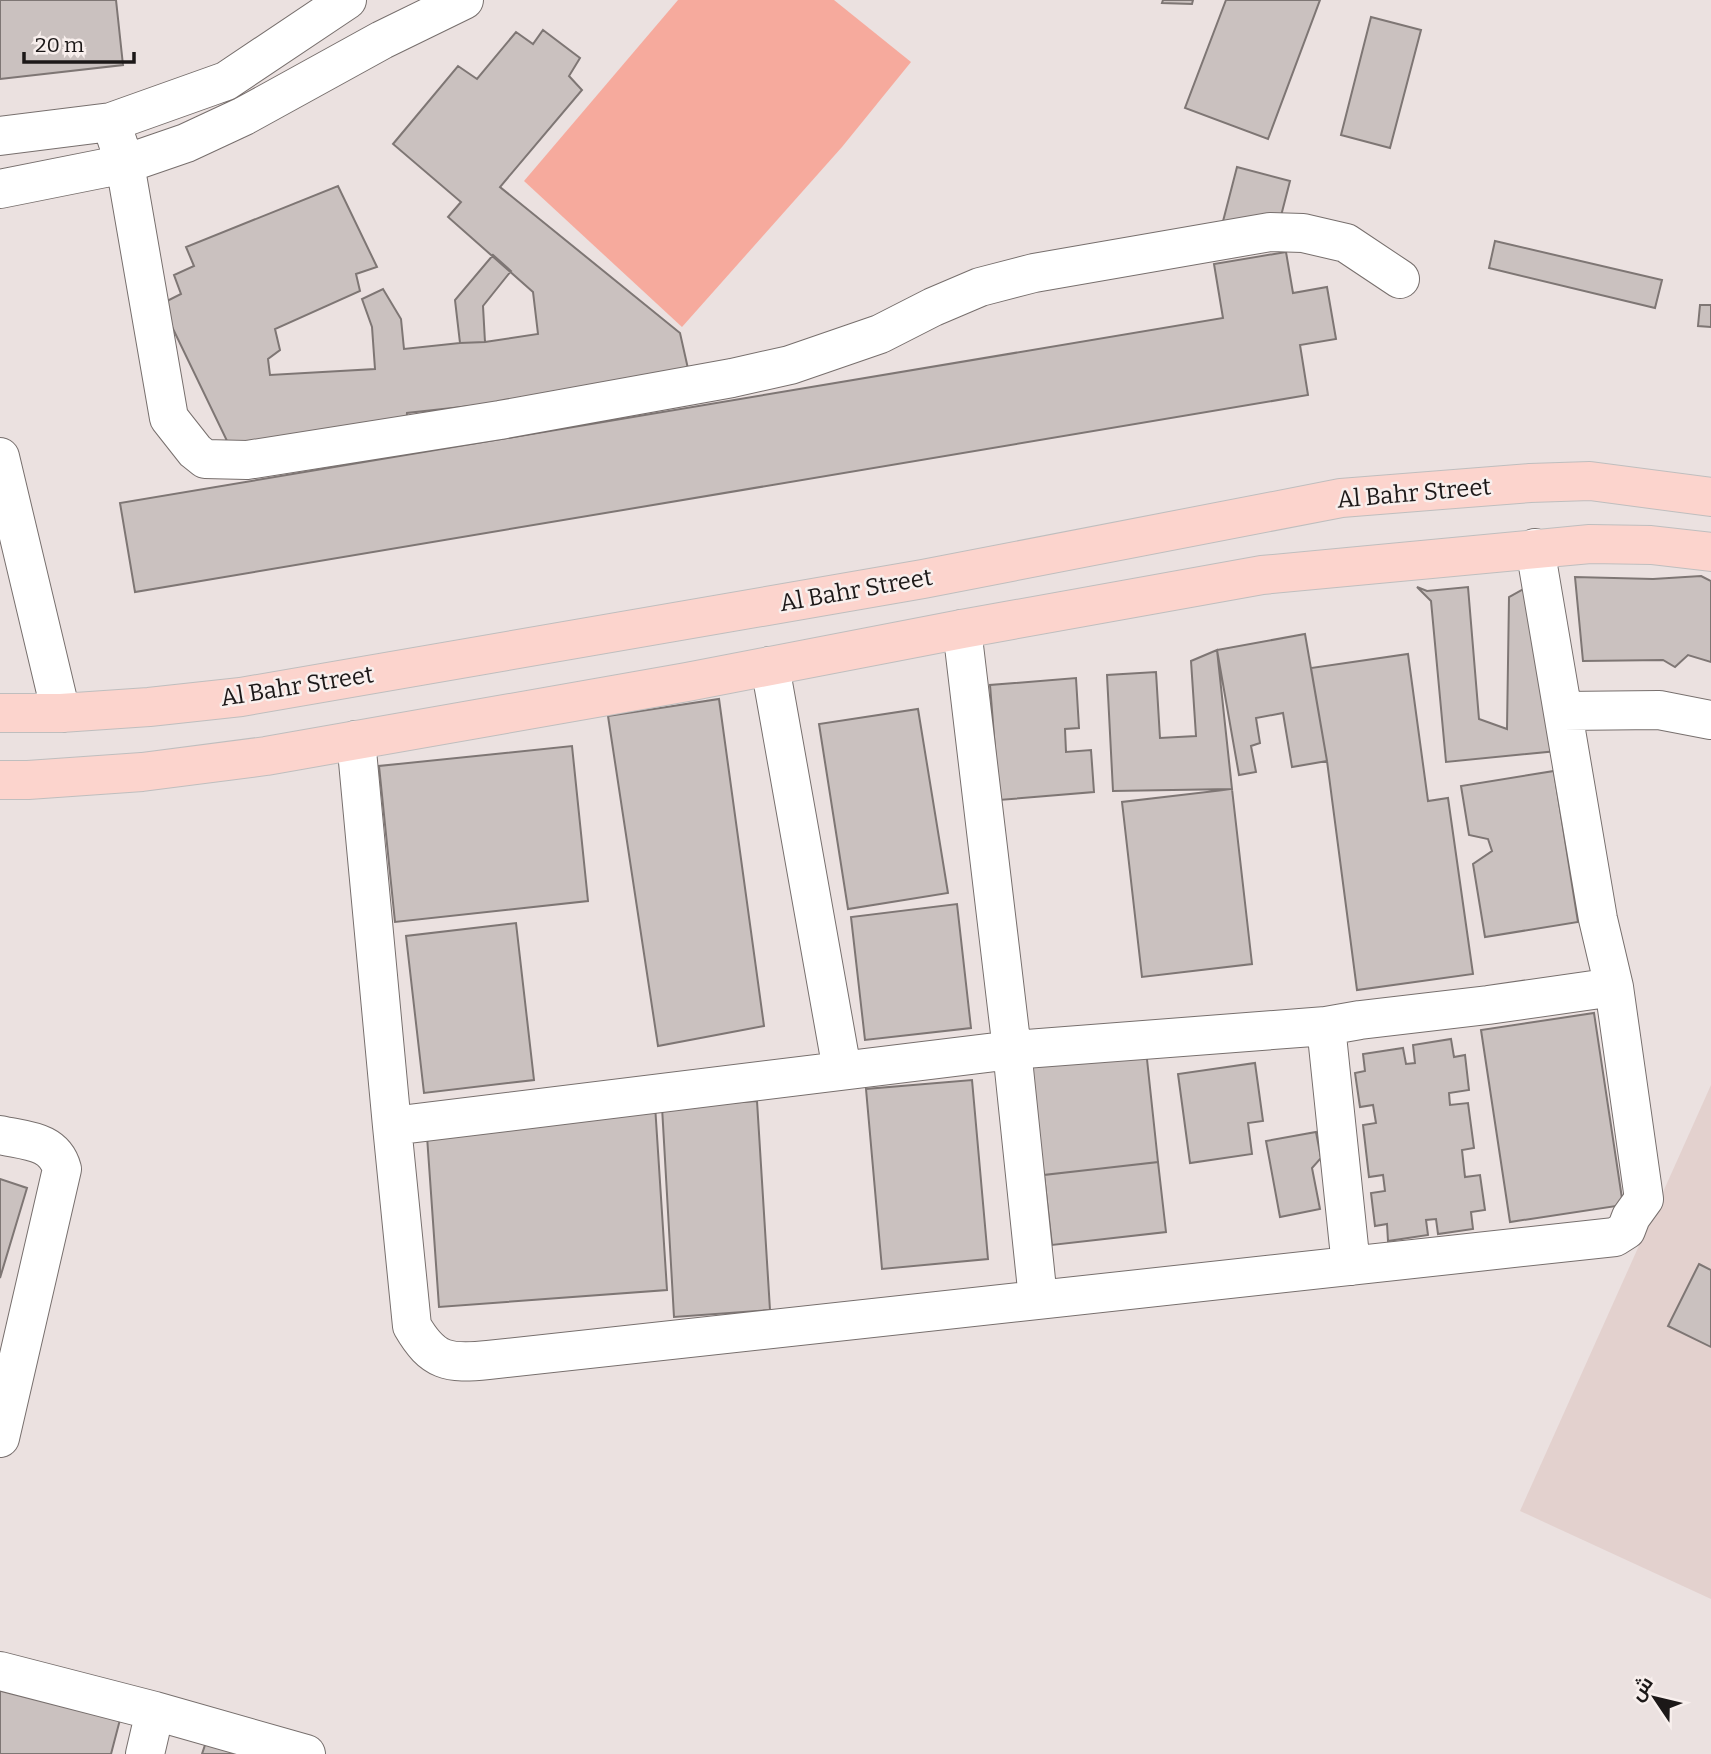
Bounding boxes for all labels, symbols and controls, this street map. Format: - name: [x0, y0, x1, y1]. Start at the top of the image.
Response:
- scale bar: [24, 21, 135, 65]
- text: 20 m: [35, 32, 84, 58]
- street label: Al Bahr Street: [1336, 472, 1493, 514]
- street label: Al Bahr Street: [777, 563, 935, 617]
- street label: Al Bahr Street: [218, 660, 376, 712]
- north arrow: [1620, 1663, 1690, 1733]
- text: ش: [1625, 1672, 1658, 1705]

